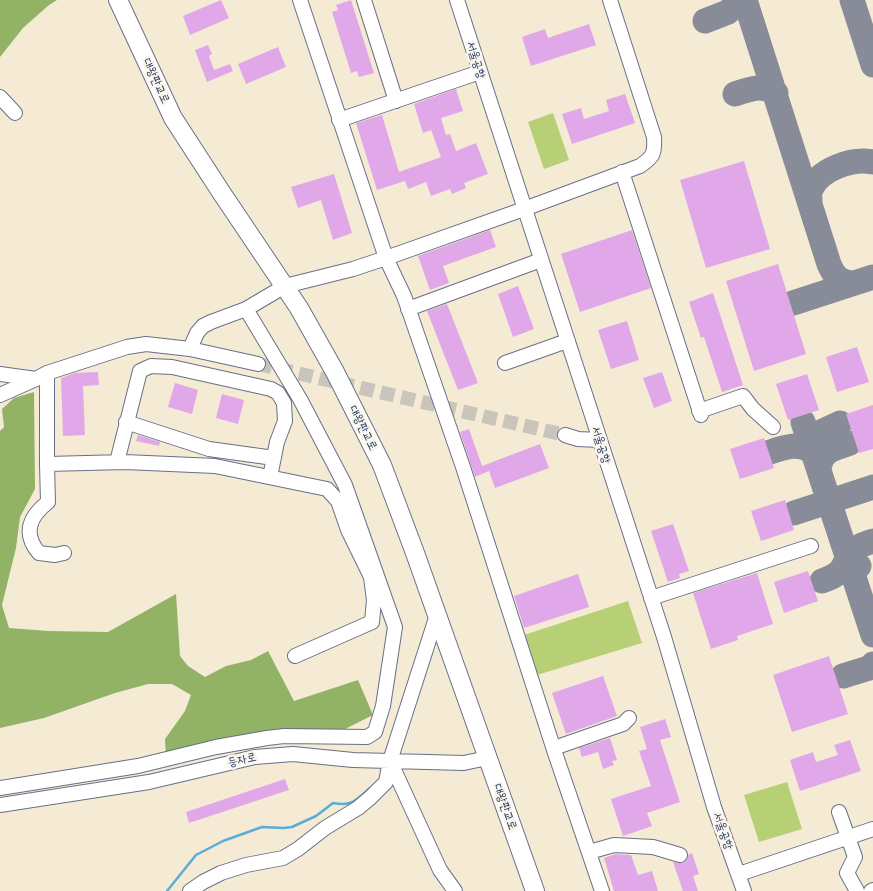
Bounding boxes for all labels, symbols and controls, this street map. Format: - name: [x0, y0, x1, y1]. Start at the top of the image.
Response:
- street label: 서울공항: [463, 39, 489, 81]
- street label: 대왕판교로: [139, 56, 173, 106]
- street label: 대왕판교로: [346, 403, 380, 453]
- street label: 서울공항: [588, 424, 614, 466]
- street label: 등자로: [226, 750, 258, 770]
- street label: 대왕판교로: [490, 782, 520, 832]
- street label: 서울공항: [710, 810, 736, 852]

